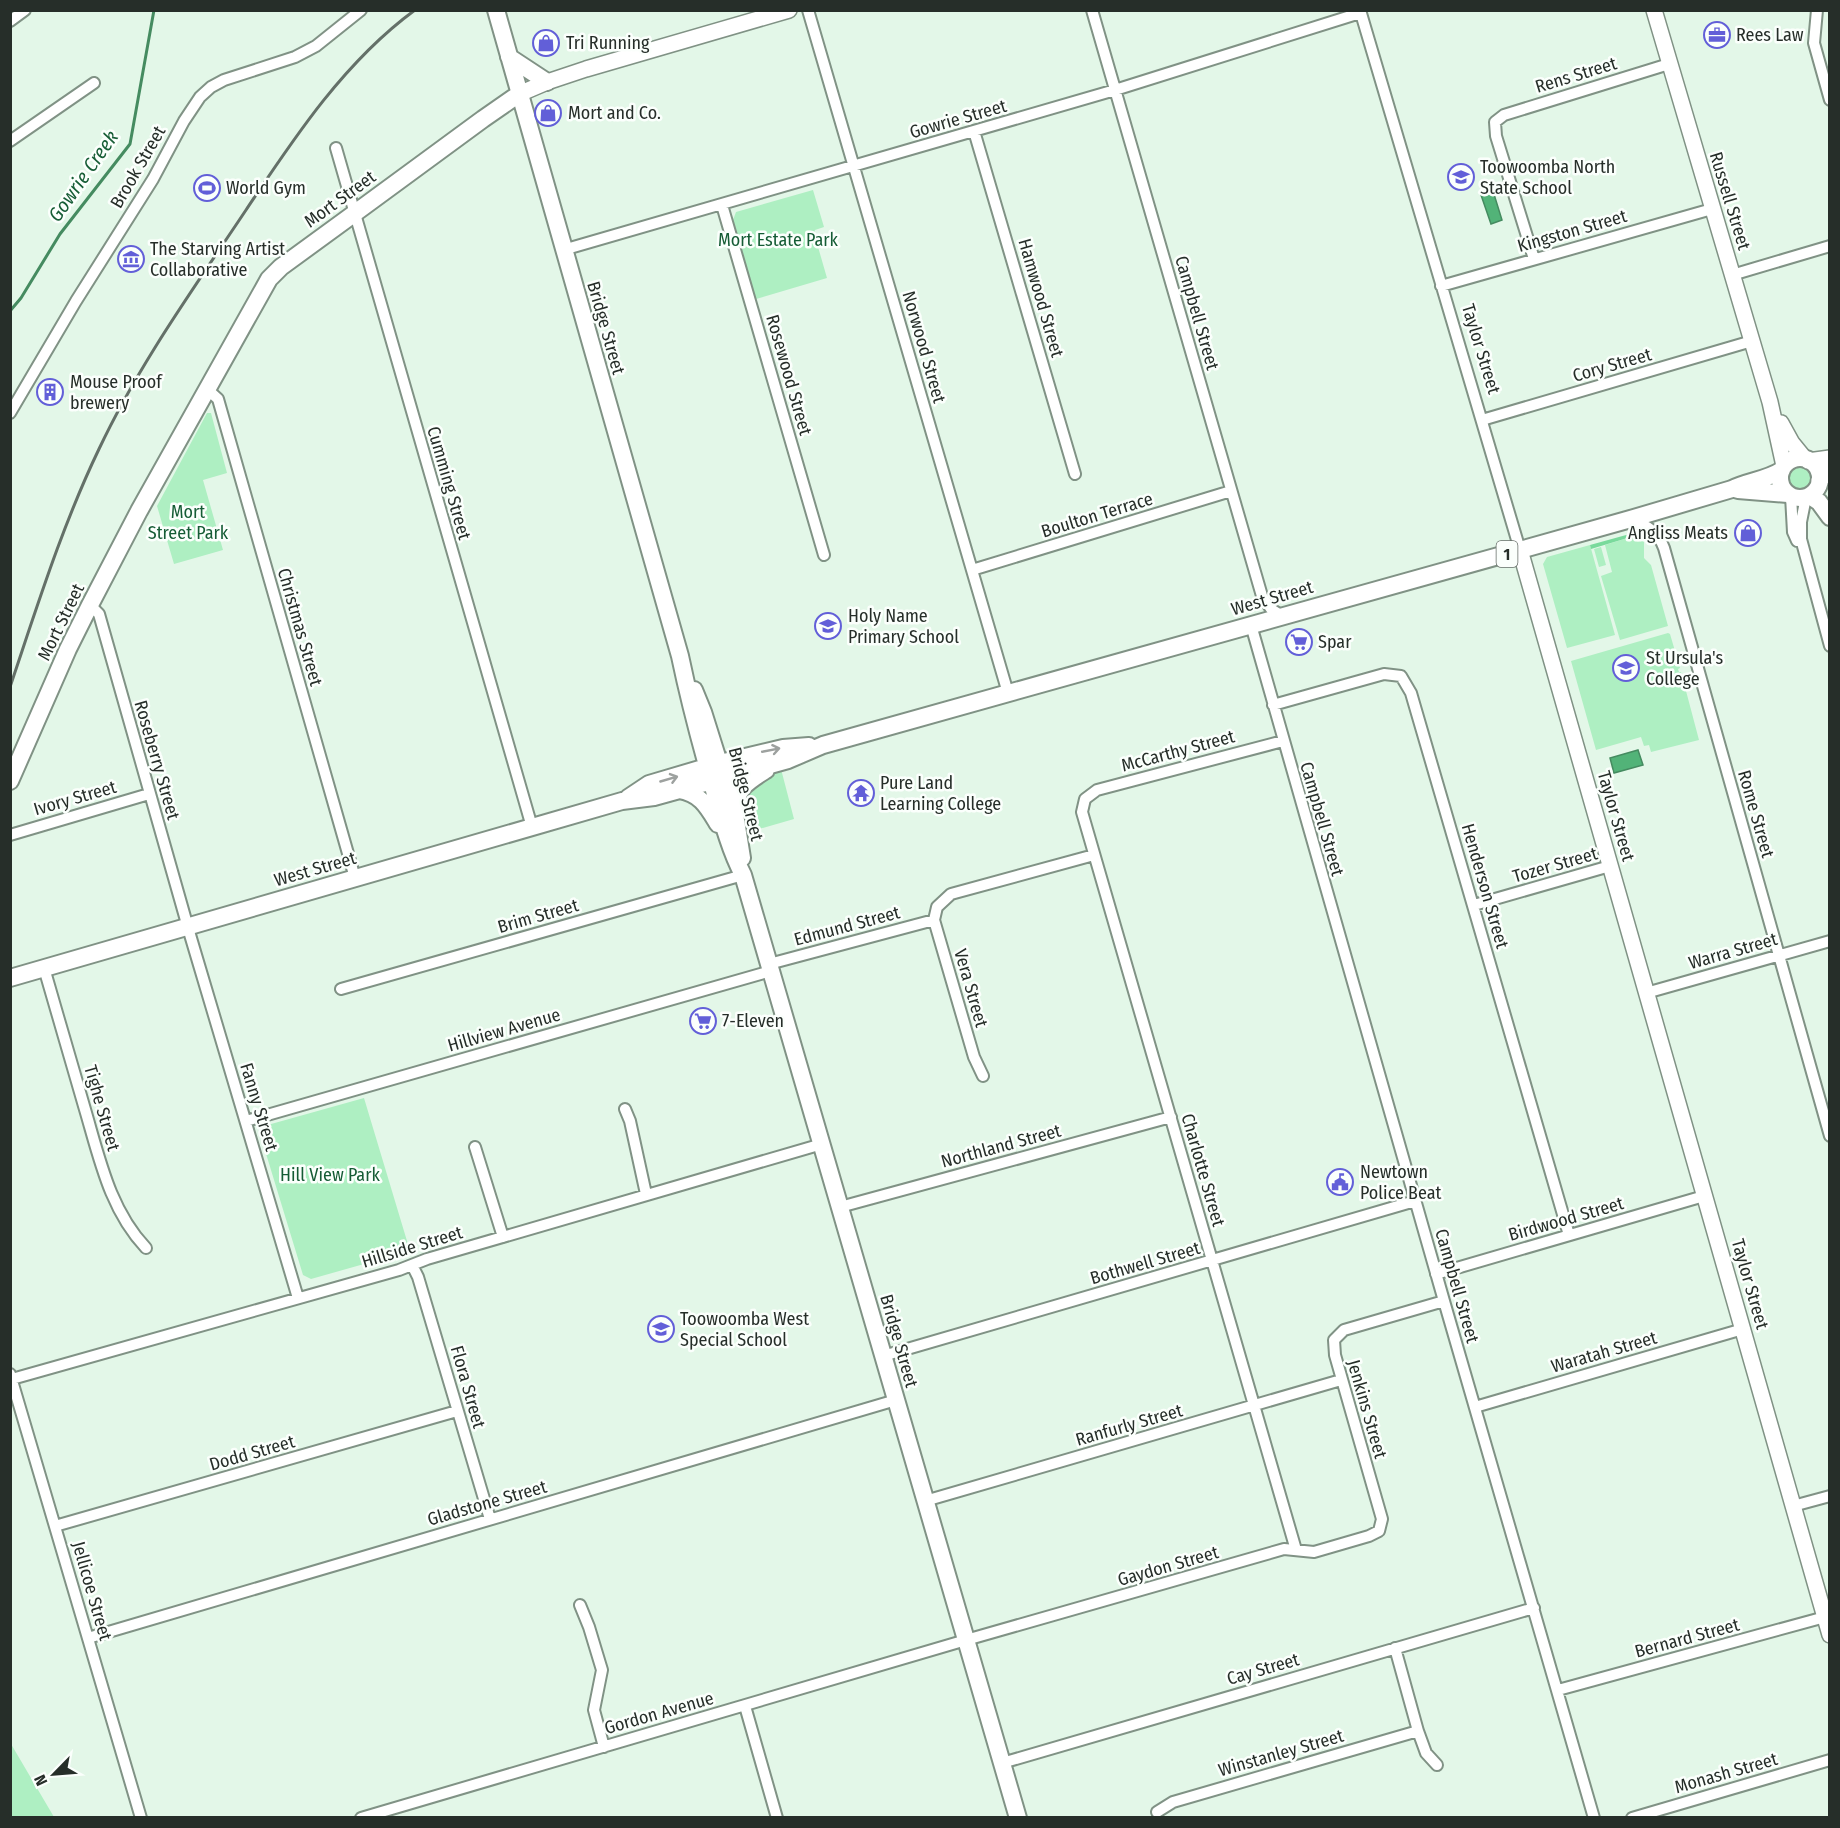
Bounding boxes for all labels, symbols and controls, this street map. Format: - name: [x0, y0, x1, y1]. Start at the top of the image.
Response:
- office icon: Rees Law: [1702, 20, 1732, 50]
- place label: Rees Law: [1736, 24, 1804, 46]
- shop icon: Tri Running: [531, 28, 561, 58]
- place label: Tri Running: [566, 32, 650, 54]
- street label: Rens Street: [1533, 52, 1620, 98]
- street label: Gowrie Street: [907, 95, 1009, 143]
- shop icon: Mort and Co.: [533, 98, 563, 128]
- place label: Mort and Co.: [568, 102, 661, 124]
- street label: Brook Street: [106, 122, 170, 212]
- water label: Gowrie Creek: [43, 126, 123, 226]
- street label: Russell Street: [1705, 149, 1755, 253]
- place label: Toowoomba North State School: [1480, 156, 1615, 199]
- school or university icon: Toowoomba North State School: [1446, 162, 1476, 192]
- street label: Mort Street: [300, 166, 380, 232]
- sports icon: World Gym: [192, 173, 222, 203]
- place label: World Gym: [226, 177, 306, 199]
- street label: Kingston Street: [1515, 205, 1629, 257]
- park label: Mort Estate Park: [718, 229, 839, 251]
- street label: Hamwood Street: [1014, 236, 1068, 360]
- place label: The Starving Artist Collaborative: [150, 238, 285, 281]
- museum icon: The Starving Artist Collaborative: [116, 244, 146, 274]
- street label: Campbell Street: [1170, 253, 1224, 373]
- street label: Bridge Street: [582, 279, 630, 377]
- street label: Norwood Street: [898, 288, 951, 406]
- street label: Taylor Street: [1457, 301, 1505, 397]
- street label: Rosewood Street: [761, 312, 817, 438]
- street label: Cory Street: [1570, 343, 1654, 387]
- place label: Mouse Proof brewery: [70, 371, 163, 414]
- building icon: Mouse Proof brewery: [35, 377, 65, 407]
- street label: Cumming Street: [422, 424, 476, 542]
- street label: Boulton Terrace: [1039, 488, 1156, 542]
- park label: Mort Street Park: [148, 501, 229, 544]
- shop icon: Angliss Meats: [1733, 518, 1763, 548]
- place label: Angliss Meats: [1628, 522, 1728, 544]
- road number: 1: [1496, 541, 1518, 567]
- street label: Christmas Street: [273, 566, 327, 689]
- street label: West Street: [1228, 576, 1316, 620]
- street label: Mort Street: [33, 580, 89, 664]
- place label: Holy Name Primary School: [848, 605, 959, 648]
- school or university icon: Holy Name Primary School: [813, 611, 843, 641]
- supermarket icon: Spar: [1284, 627, 1314, 657]
- place label: Spar: [1318, 631, 1352, 653]
- place label: St Ursula's College: [1646, 647, 1724, 690]
- school or university icon: St Ursula's College: [1611, 653, 1641, 683]
- street label: Roseberry Street: [129, 698, 185, 822]
- street label: McCarthy Street: [1119, 725, 1237, 777]
- one-way arrow: [760, 744, 780, 755]
- street label: Bridge Street: [724, 745, 768, 843]
- street label: Campbell Street: [1295, 759, 1349, 879]
- street label: Taylor Street: [1593, 768, 1639, 864]
- street label: Rome Street: [1733, 768, 1779, 861]
- one-way arrow: [659, 772, 678, 784]
- place label: Pure Land Learning College: [880, 772, 1001, 815]
- street label: Ivory Street: [31, 776, 119, 820]
- temple icon: Pure Land Learning College: [846, 778, 876, 808]
- street label: Henderson Street: [1457, 821, 1513, 951]
- street label: Tozer Street: [1510, 842, 1600, 888]
- street label: West Street: [271, 847, 359, 891]
- street label: Brim Street: [495, 894, 581, 938]
- street label: Edmund Street: [792, 901, 902, 951]
- street label: Warra Street: [1686, 928, 1780, 974]
- street label: Vera Street: [949, 946, 993, 1030]
- street label: Hillview Avenue: [445, 1003, 563, 1057]
- supermarket icon: 7-Eleven: [688, 1006, 718, 1036]
- place label: 7-Eleven: [722, 1010, 784, 1032]
- street label: Fanny Street: [235, 1060, 283, 1154]
- street label: Tighe Street: [79, 1063, 125, 1154]
- street label: Charlotte Street: [1176, 1111, 1230, 1229]
- street label: Northland Street: [939, 1119, 1063, 1173]
- place label: Newtown Police Beat: [1360, 1161, 1442, 1204]
- park label: Hill View Park: [280, 1164, 380, 1186]
- public building icon: Newtown Police Beat: [1325, 1167, 1355, 1197]
- street label: Birdwood Street: [1506, 1192, 1626, 1246]
- street label: Hillside Street: [359, 1221, 465, 1273]
- street label: Campbell Street: [1430, 1226, 1484, 1346]
- street label: Taylor Street: [1727, 1236, 1773, 1332]
- street label: Bothwell Street: [1087, 1237, 1203, 1289]
- street label: Bridge Street: [875, 1292, 923, 1390]
- place label: Toowoomba West Special School: [680, 1308, 809, 1351]
- school or university icon: Toowoomba West Special School: [646, 1314, 676, 1344]
- street label: Waratah Street: [1549, 1326, 1659, 1378]
- street label: Flora Street: [446, 1343, 490, 1431]
- street label: Jenkins Street: [1342, 1357, 1392, 1461]
- street label: Ranfurly Street: [1073, 1399, 1185, 1451]
- street label: Dodd Street: [207, 1430, 297, 1476]
- street label: Gladstone Street: [425, 1475, 549, 1531]
- street label: Jellicoe Street: [67, 1539, 117, 1643]
- street label: Gaydon Street: [1115, 1541, 1221, 1591]
- street label: Bernard Street: [1632, 1613, 1742, 1663]
- street label: Cay Street: [1224, 1648, 1302, 1690]
- street label: Gordon Avenue: [602, 1687, 716, 1739]
- street label: Winstanley Street: [1216, 1725, 1346, 1781]
- north arrow: [24, 1744, 84, 1804]
- street label: Monash Street: [1672, 1748, 1780, 1798]
- text: N: [30, 1772, 51, 1788]

